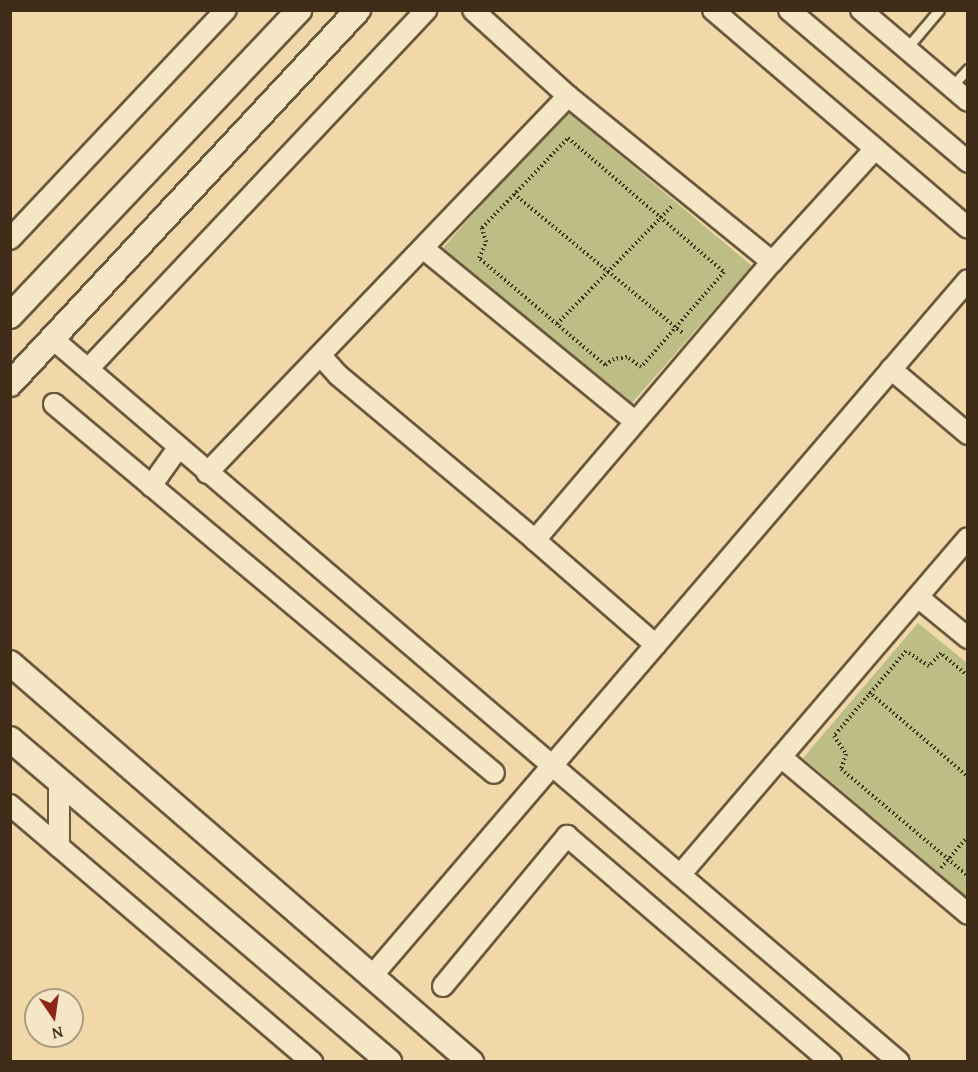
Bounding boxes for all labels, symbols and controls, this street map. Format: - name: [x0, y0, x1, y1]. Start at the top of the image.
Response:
- north arrow: [24, 988, 84, 1048]
- text: N: [50, 1021, 66, 1046]

